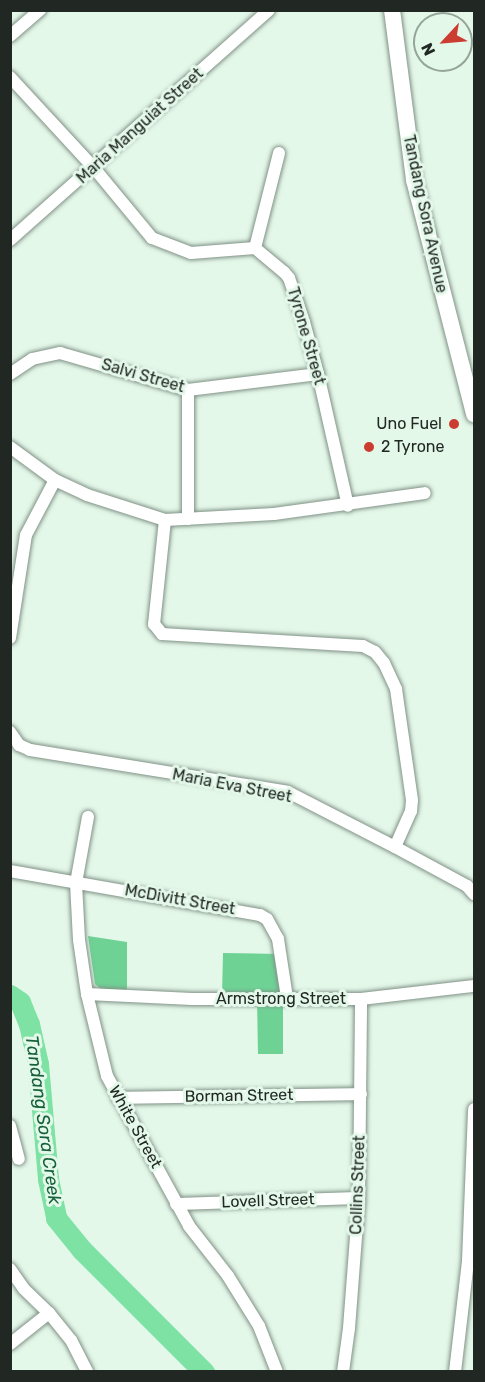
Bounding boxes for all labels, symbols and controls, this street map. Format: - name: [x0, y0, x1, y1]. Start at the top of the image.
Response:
- north arrow: [413, 12, 473, 72]
- text: N: [417, 40, 439, 59]
- street label: Maria Manguiat Street: [73, 64, 207, 188]
- street label: Tandang Sora Avenue: [399, 133, 451, 295]
- street label: Tyrone Street: [283, 285, 329, 387]
- street label: Salvi Street: [99, 355, 187, 397]
- place label: Uno Fuel: [376, 414, 442, 434]
- marker: Uno Fuel: [447, 417, 461, 431]
- place label: 2 Tyrone: [381, 437, 445, 457]
- marker: 2 Tyrone: [362, 440, 376, 454]
- street label: Maria Eva Street: [171, 765, 293, 807]
- street label: McDivitt Street: [123, 881, 237, 919]
- street label: Armstrong Street: [216, 989, 346, 1009]
- water label: Tandang Sora Creek: [20, 1034, 66, 1206]
- street label: White Street: [104, 1082, 166, 1172]
- street label: Borman Street: [184, 1085, 294, 1107]
- street label: Collins Street: [347, 1135, 369, 1235]
- street label: Lovell Street: [221, 1190, 315, 1212]

